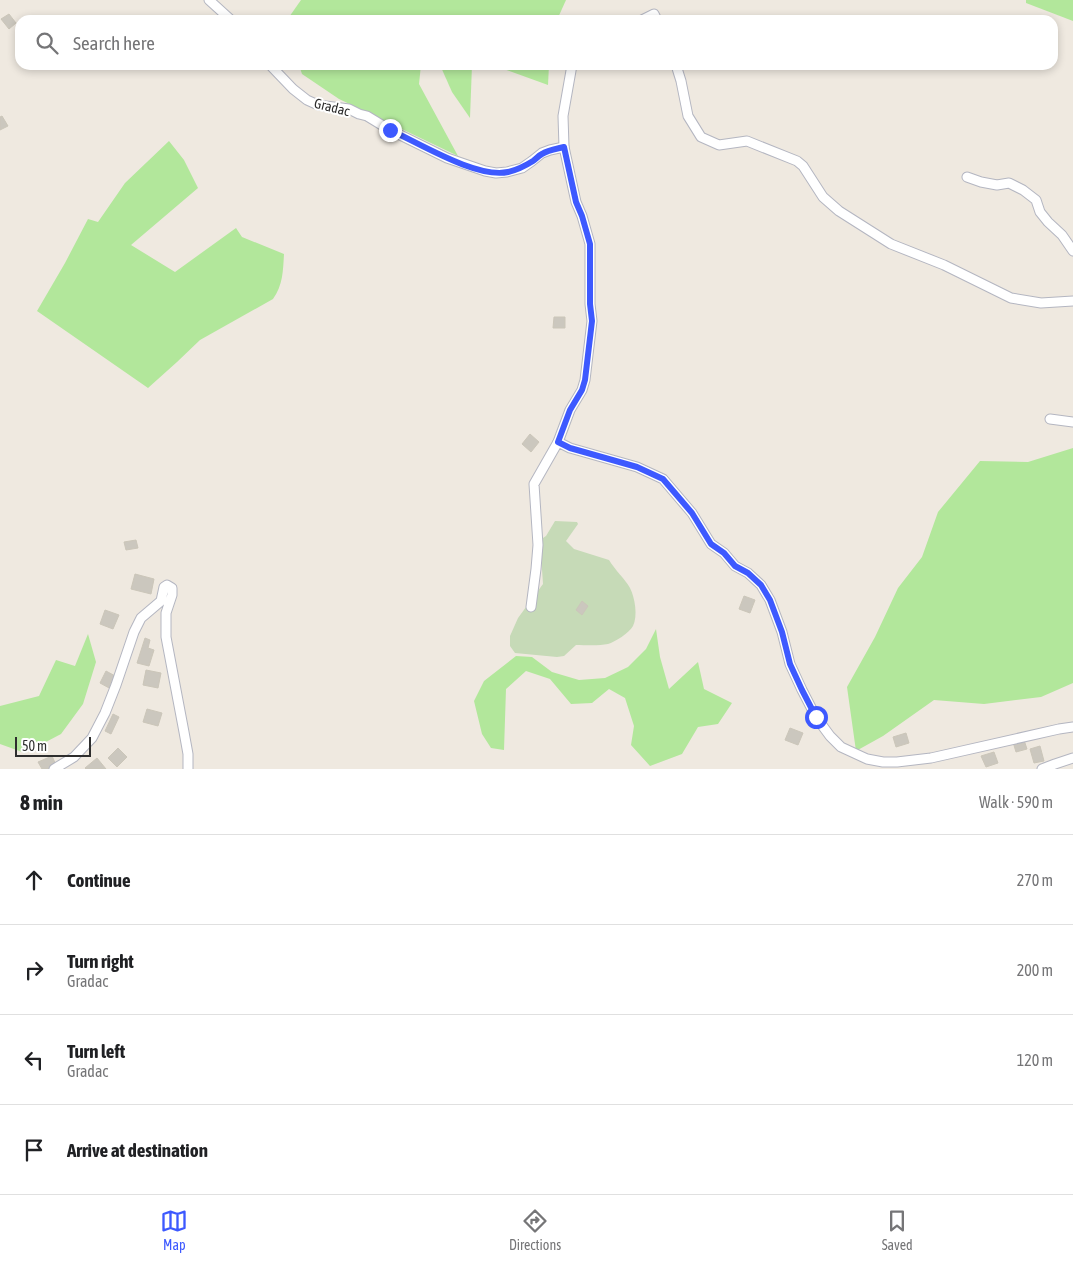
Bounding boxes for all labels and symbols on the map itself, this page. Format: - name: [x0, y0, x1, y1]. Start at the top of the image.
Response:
- street label: Gradac: [313, 95, 352, 119]
- route end: [379, 119, 402, 142]
- route start: [805, 706, 828, 729]
- scale bar: [15, 734, 91, 757]

